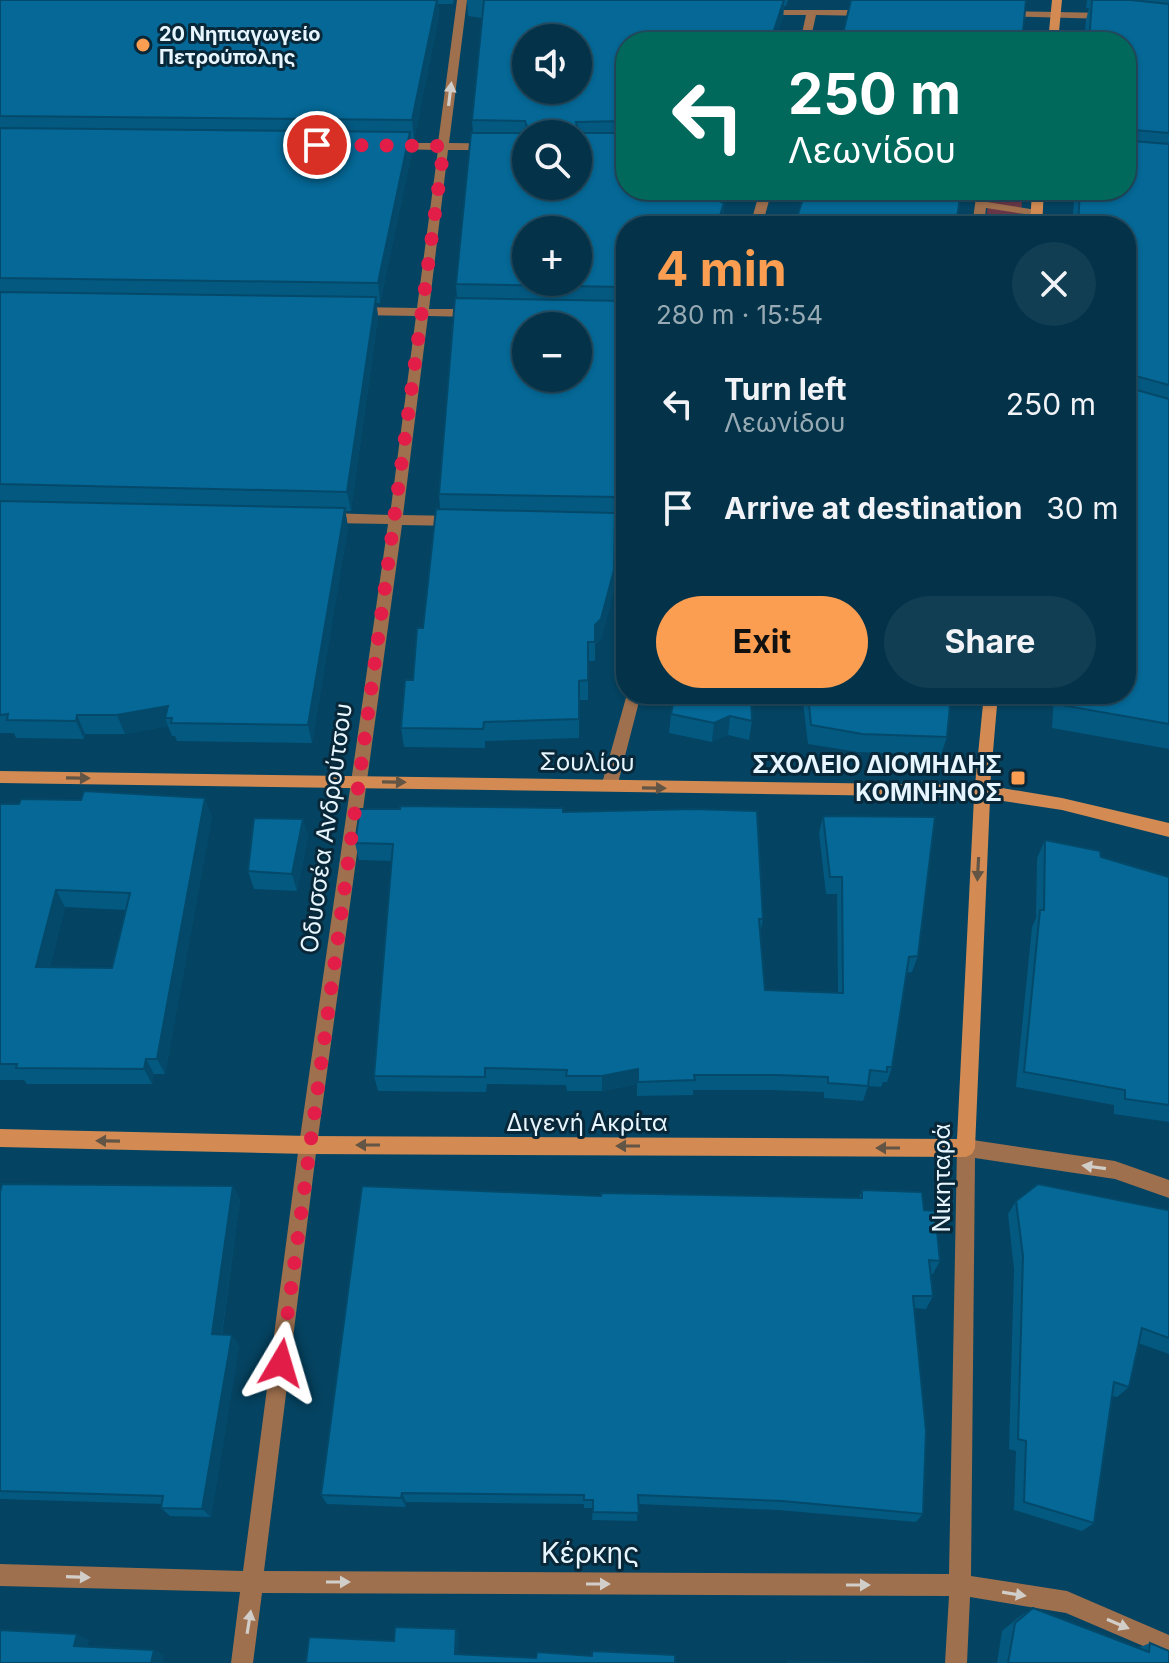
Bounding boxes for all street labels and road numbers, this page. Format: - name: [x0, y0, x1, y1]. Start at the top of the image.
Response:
- street label: Οδυσσέα Ανδρούτσου: [294, 701, 358, 955]
- street label: Σουλίου: [539, 747, 635, 777]
- street label: Διγενή Ακρίτα: [506, 1108, 668, 1137]
- street label: Νικηταρά: [927, 1124, 956, 1232]
- street label: Κέρκης: [541, 1536, 639, 1570]

